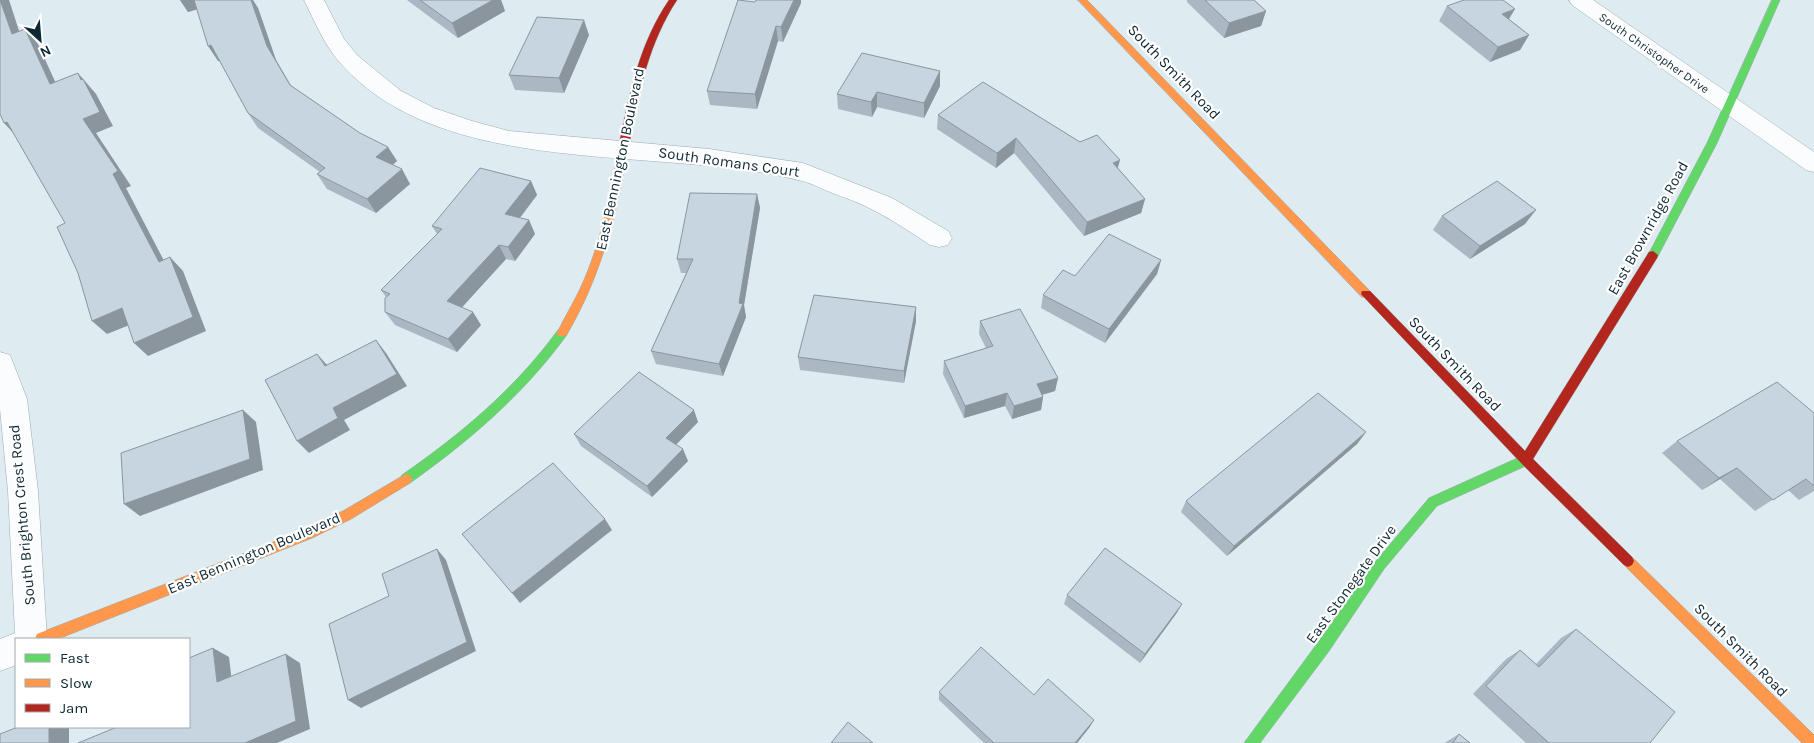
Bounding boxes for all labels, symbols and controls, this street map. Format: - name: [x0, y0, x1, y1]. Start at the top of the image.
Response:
- street label: South Christopher Drive: [1596, 10, 1712, 96]
- north arrow: [15, 15, 65, 65]
- street label: South Smith Road: [1124, 21, 1224, 123]
- text: N: [37, 41, 54, 61]
- street label: East Bennington Boulevard: [592, 66, 648, 252]
- street label: South Romans Court: [657, 143, 801, 181]
- street label: East Brownridge Road: [1604, 158, 1692, 298]
- street label: South Smith Road: [1405, 313, 1505, 415]
- street label: South Brighton Crest Road: [5, 424, 39, 606]
- street label: East Bennington Boulevard: [165, 508, 343, 598]
- street label: East Stonegate Drive: [1302, 521, 1400, 647]
- street label: South Smith Road: [1690, 599, 1792, 701]
- legend: [15, 638, 190, 728]
- text: Fast: [60, 649, 90, 667]
- text: Slow: [60, 674, 92, 692]
- text: Jam: [60, 699, 88, 717]

